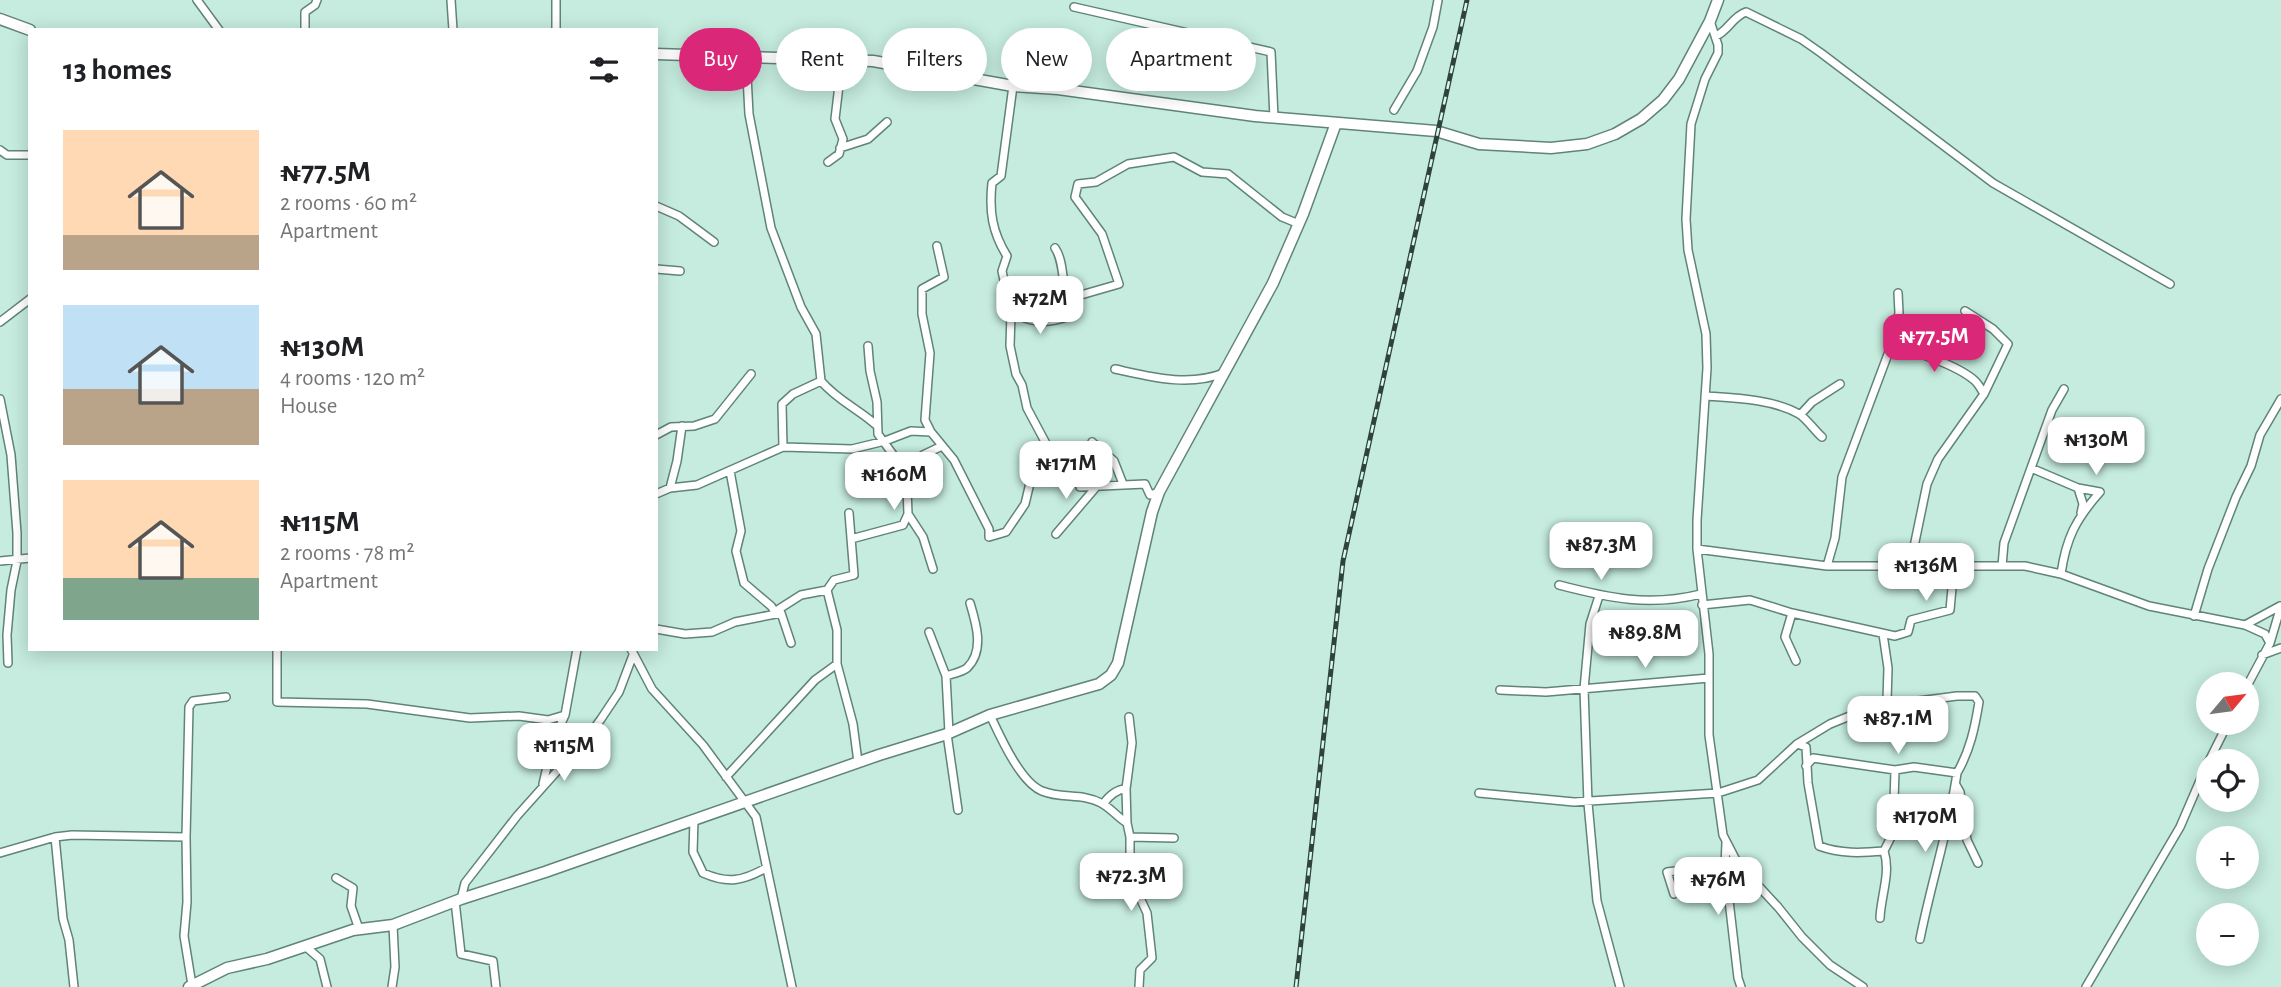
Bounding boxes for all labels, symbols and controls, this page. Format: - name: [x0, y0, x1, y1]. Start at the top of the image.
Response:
- chip: Buy: [679, 28, 762, 91]
- chip: Rent: [776, 28, 868, 91]
- chip: Filters: [882, 28, 987, 91]
- chip: New: [1001, 28, 1092, 91]
- chip: Apartment: [1106, 28, 1256, 91]
- icon: filters: [585, 51, 623, 89]
- text: 13 homes: [63, 55, 172, 85]
- text: ₦77.5M: [280, 157, 371, 187]
- icon: home: [119, 158, 203, 242]
- text: 2 rooms · 60 m²: [280, 192, 417, 215]
- text: Apartment: [280, 220, 378, 243]
- pin: ₦72M: [999, 276, 1081, 336]
- text: ₦72M: [1012, 287, 1068, 310]
- pin: ₦77.5M: [1877, 314, 1991, 374]
- text: ₦77.5M: [1899, 325, 1969, 348]
- text: ₦130M: [280, 332, 364, 362]
- icon: home: [119, 333, 203, 417]
- text: 4 rooms · 120 m²: [280, 367, 425, 390]
- text: House: [280, 395, 337, 418]
- pin: ₦130M: [2047, 418, 2145, 477]
- text: ₦130M: [2064, 428, 2128, 451]
- pin: ₦171M: [1017, 442, 1115, 501]
- pin: ₦160M: [845, 452, 943, 512]
- text: ₦171M: [1035, 452, 1097, 475]
- text: ₦160M: [861, 463, 927, 486]
- text: ₦115M: [280, 507, 360, 537]
- icon: home: [119, 508, 203, 592]
- pin: ₦87.3M: [1544, 522, 1658, 582]
- text: ₦87.3M: [1565, 533, 1637, 556]
- text: 2 rooms · 78 m²: [280, 542, 415, 565]
- pin: ₦136M: [1877, 544, 1975, 603]
- text: ₦136M: [1894, 554, 1958, 577]
- text: Apartment: [280, 570, 378, 593]
- pin: ₦89.8M: [1588, 610, 1702, 670]
- text: ₦89.8M: [1608, 621, 1682, 644]
- north arrow: [2196, 672, 2259, 735]
- map controls: [2196, 672, 2259, 966]
- pin: ₦87.1M: [1841, 696, 1955, 756]
- text: ₦87.1M: [1863, 707, 1933, 730]
- pin: ₦115M: [515, 724, 613, 783]
- text: ₦115M: [533, 734, 595, 757]
- button: locate: [2196, 749, 2259, 812]
- pin: ₦170M: [1876, 794, 1974, 854]
- text: ₦170M: [1893, 805, 1957, 828]
- button: +: [2196, 826, 2259, 889]
- pin: ₦72.3M: [1074, 853, 1188, 913]
- pin: ₦76M: [1677, 858, 1759, 917]
- text: ₦72.3M: [1096, 864, 1166, 887]
- text: ₦76M: [1690, 868, 1746, 891]
- button: −: [2196, 903, 2259, 966]

